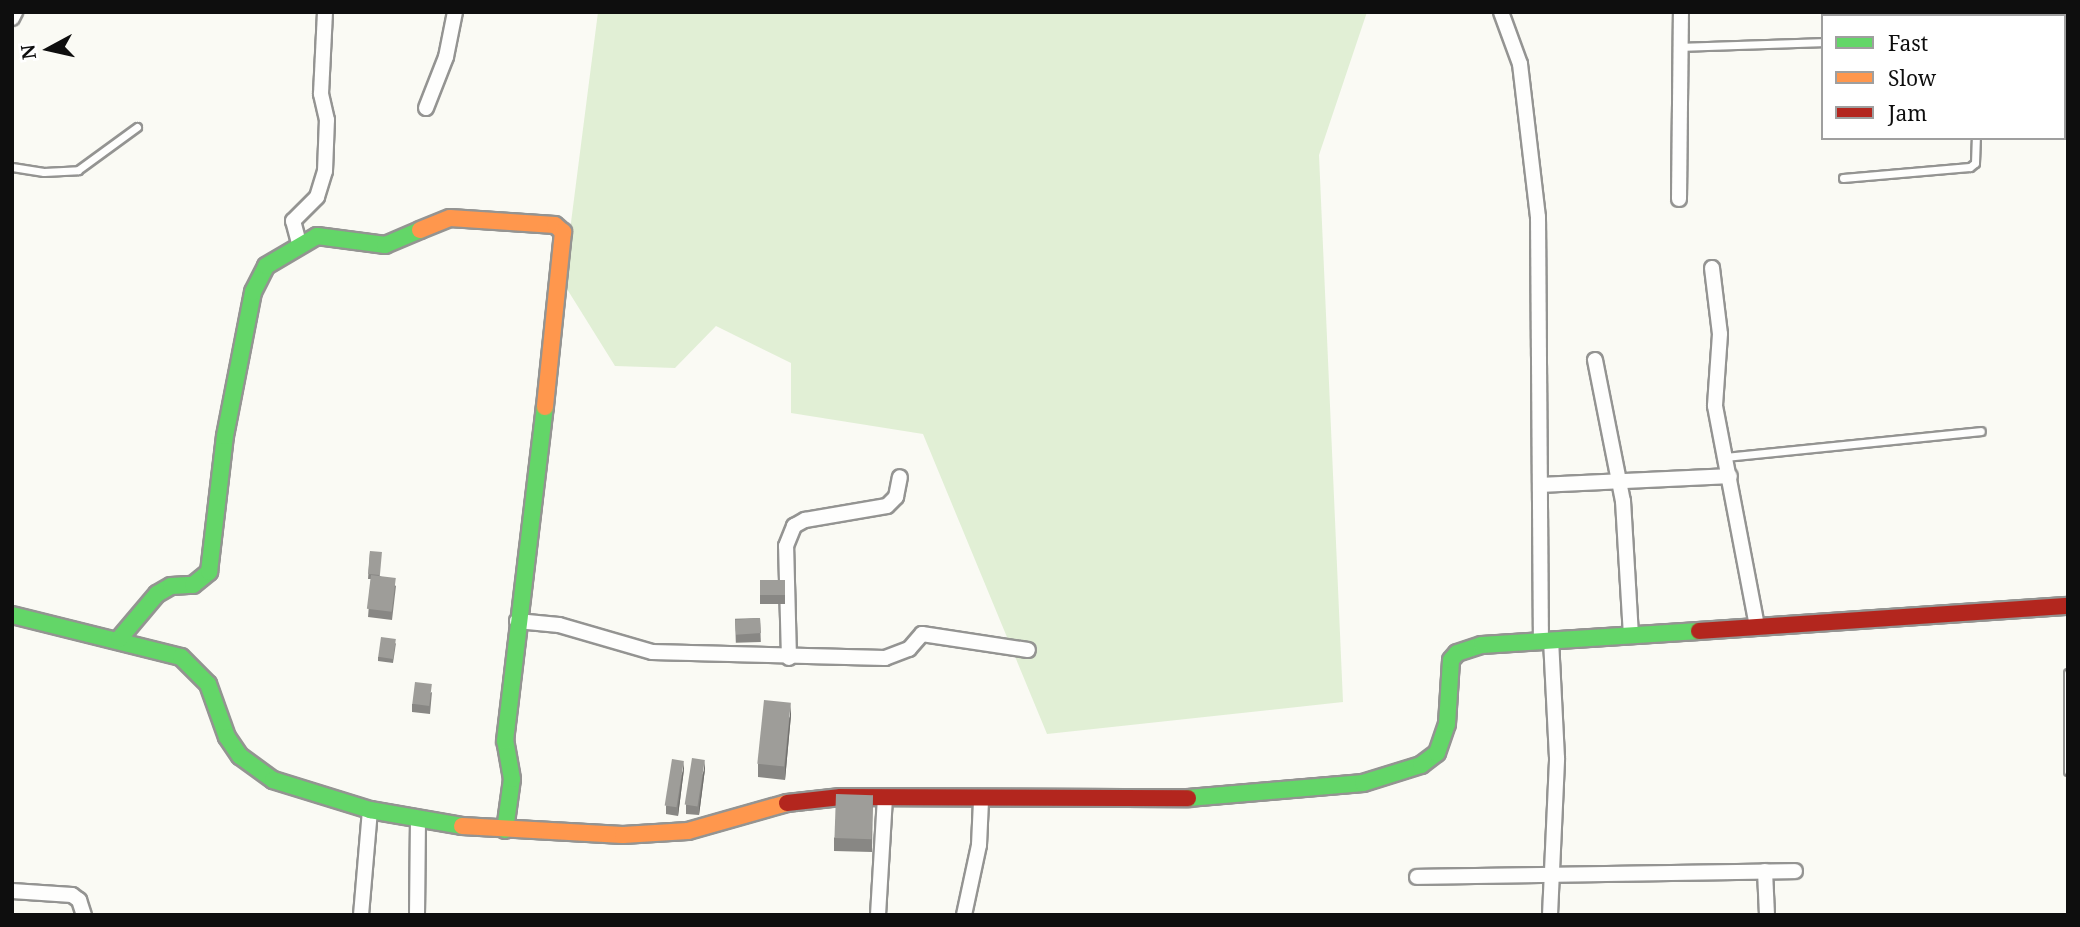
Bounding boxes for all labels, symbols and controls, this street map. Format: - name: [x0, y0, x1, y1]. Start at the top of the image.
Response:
- north arrow: [14, 14, 84, 84]
- legend: [1821, 14, 2066, 140]
- text: Fast: [1888, 29, 1928, 57]
- text: N: [14, 43, 42, 61]
- text: Slow: [1888, 64, 1936, 92]
- text: Jam: [1888, 99, 1927, 127]

